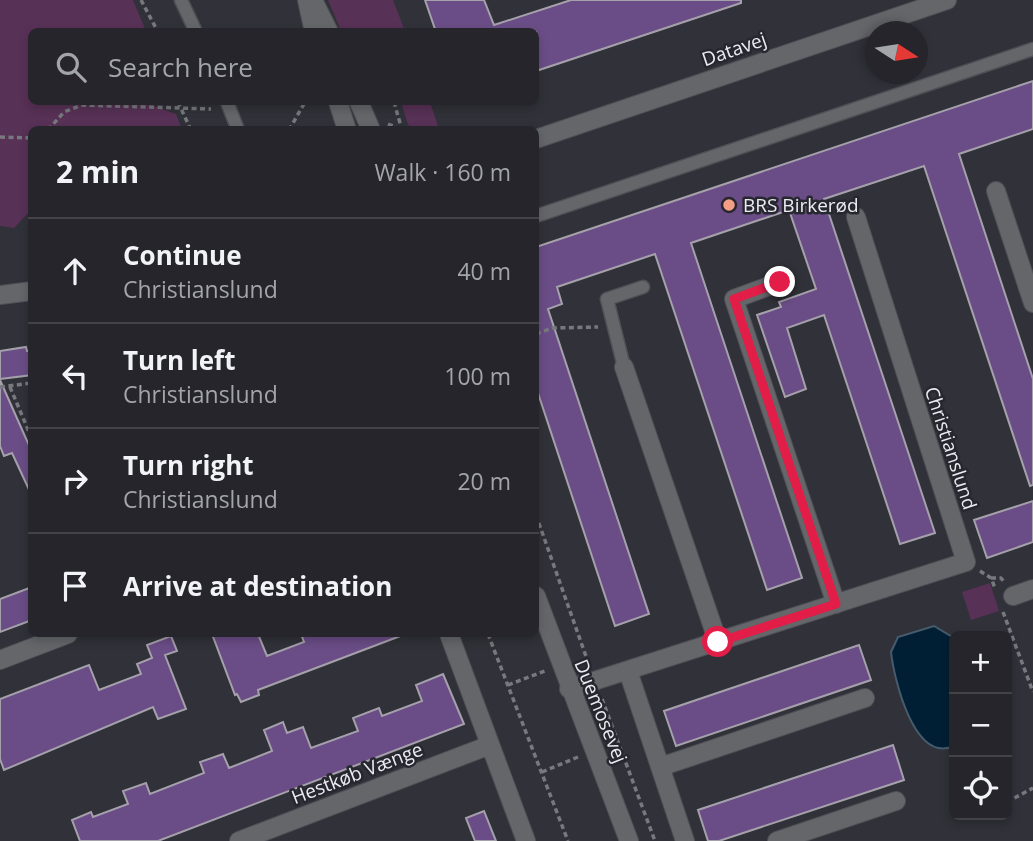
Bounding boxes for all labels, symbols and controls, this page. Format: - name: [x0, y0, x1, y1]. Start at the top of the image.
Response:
- north arrow: [865, 21, 928, 84]
- street label: Datavej: [698, 26, 770, 72]
- search box: [28, 28, 539, 105]
- icon: search: [52, 48, 90, 86]
- text: Search here: [108, 49, 253, 85]
- text: 2 min: [56, 151, 139, 192]
- text: Walk · 160 m: [374, 156, 511, 188]
- place label: BRS Birkerød: [743, 192, 859, 218]
- marker: BRS Birkerød: [721, 197, 737, 213]
- text: Continue: [123, 237, 242, 273]
- icon: ahead: [56, 252, 94, 290]
- text: 40 m: [457, 255, 511, 287]
- route end: [764, 266, 795, 297]
- text: Christianslund: [123, 273, 278, 305]
- text: Turn left: [123, 342, 235, 378]
- icon: left: [56, 357, 94, 395]
- text: 100 m: [444, 360, 511, 392]
- text: Christianslund: [123, 378, 278, 410]
- street label: Christianslund: [919, 383, 983, 513]
- text: Turn right: [123, 447, 254, 483]
- icon: right: [56, 462, 94, 500]
- text: 20 m: [457, 465, 511, 497]
- text: Christianslund: [123, 483, 278, 515]
- icon: arrive: [56, 567, 94, 605]
- text: Arrive at destination: [123, 568, 392, 604]
- route start: [702, 626, 733, 657]
- map controls: [949, 631, 1012, 820]
- button: +: [949, 631, 1012, 694]
- street label: Duemosevej: [568, 655, 634, 767]
- button: −: [949, 694, 1012, 757]
- street label: Hestkøb Vænge: [288, 736, 426, 810]
- button: locate: [949, 757, 1012, 820]

